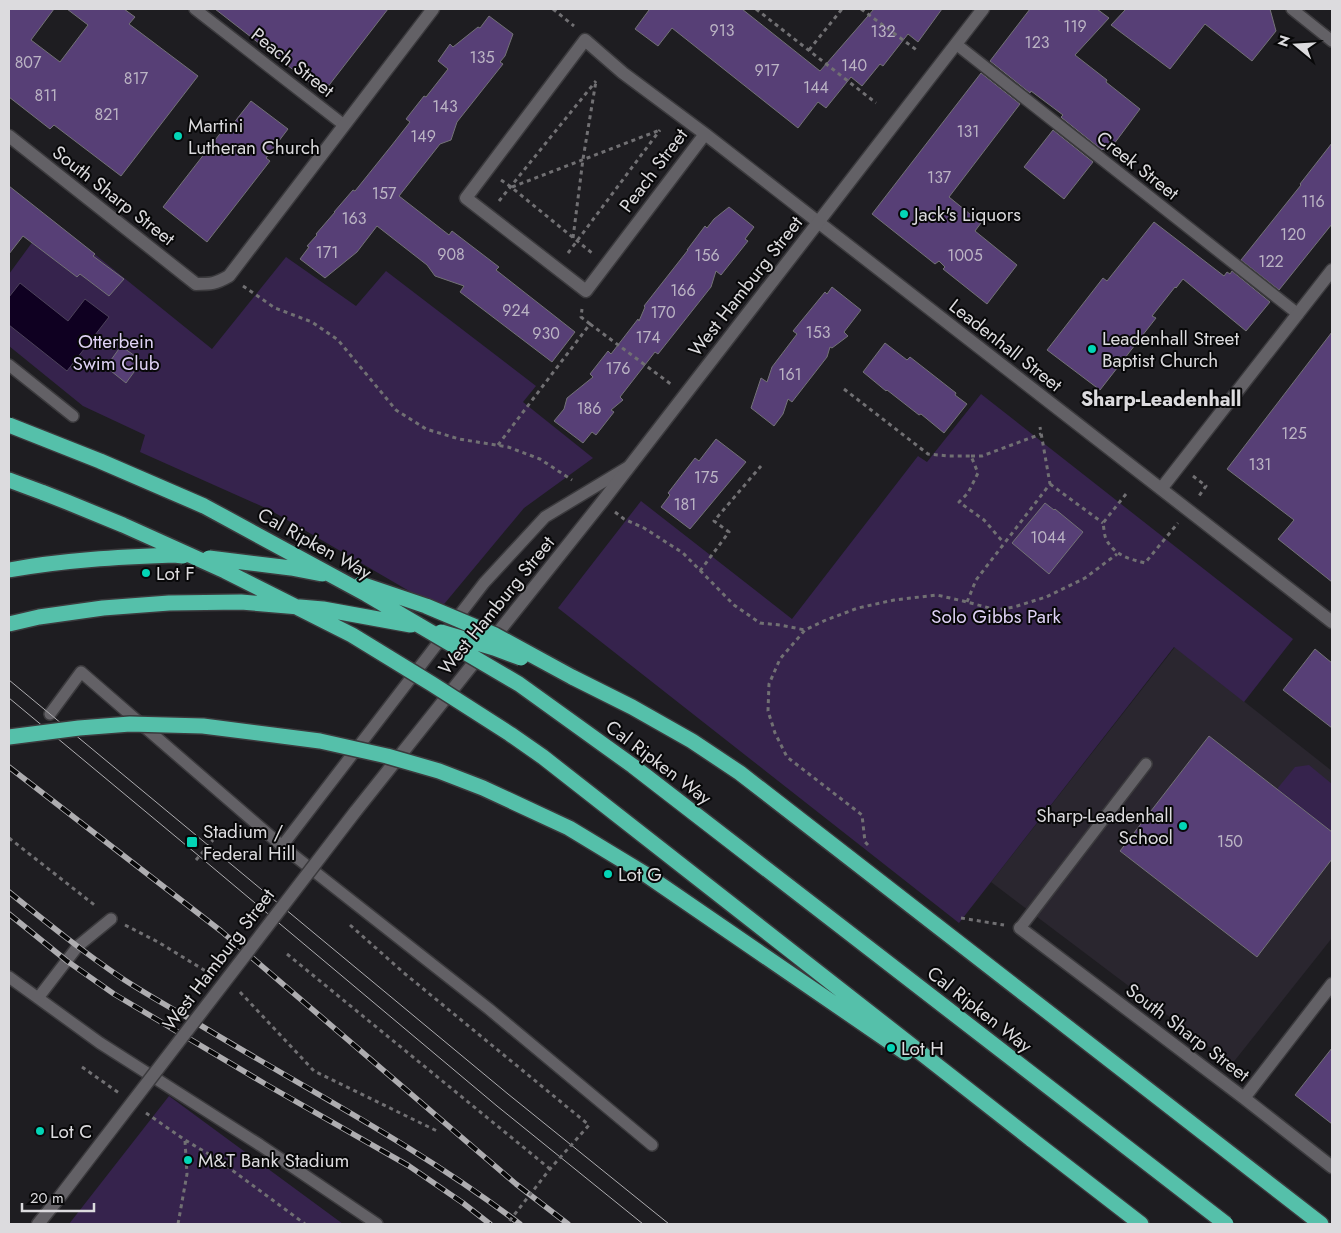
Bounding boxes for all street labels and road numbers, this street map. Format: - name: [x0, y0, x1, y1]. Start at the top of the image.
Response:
- street label: Peach Street: [245, 21, 340, 104]
- street label: Peach Street: [613, 122, 694, 218]
- street label: Creek Street: [1091, 125, 1185, 207]
- street label: South Sharp Street: [47, 139, 181, 252]
- street label: West Hamburg Street: [682, 210, 809, 362]
- street label: Leadenhall Street: [943, 293, 1068, 398]
- street label: Cal Ripken Way: [253, 501, 377, 586]
- street label: West Hamburg Street: [432, 530, 561, 680]
- street label: Cal Ripken Way: [600, 714, 718, 812]
- street label: West Hamburg Street: [156, 882, 281, 1036]
- street label: Cal Ripken Way: [922, 960, 1038, 1059]
- street label: South Sharp Street: [1120, 977, 1256, 1088]

